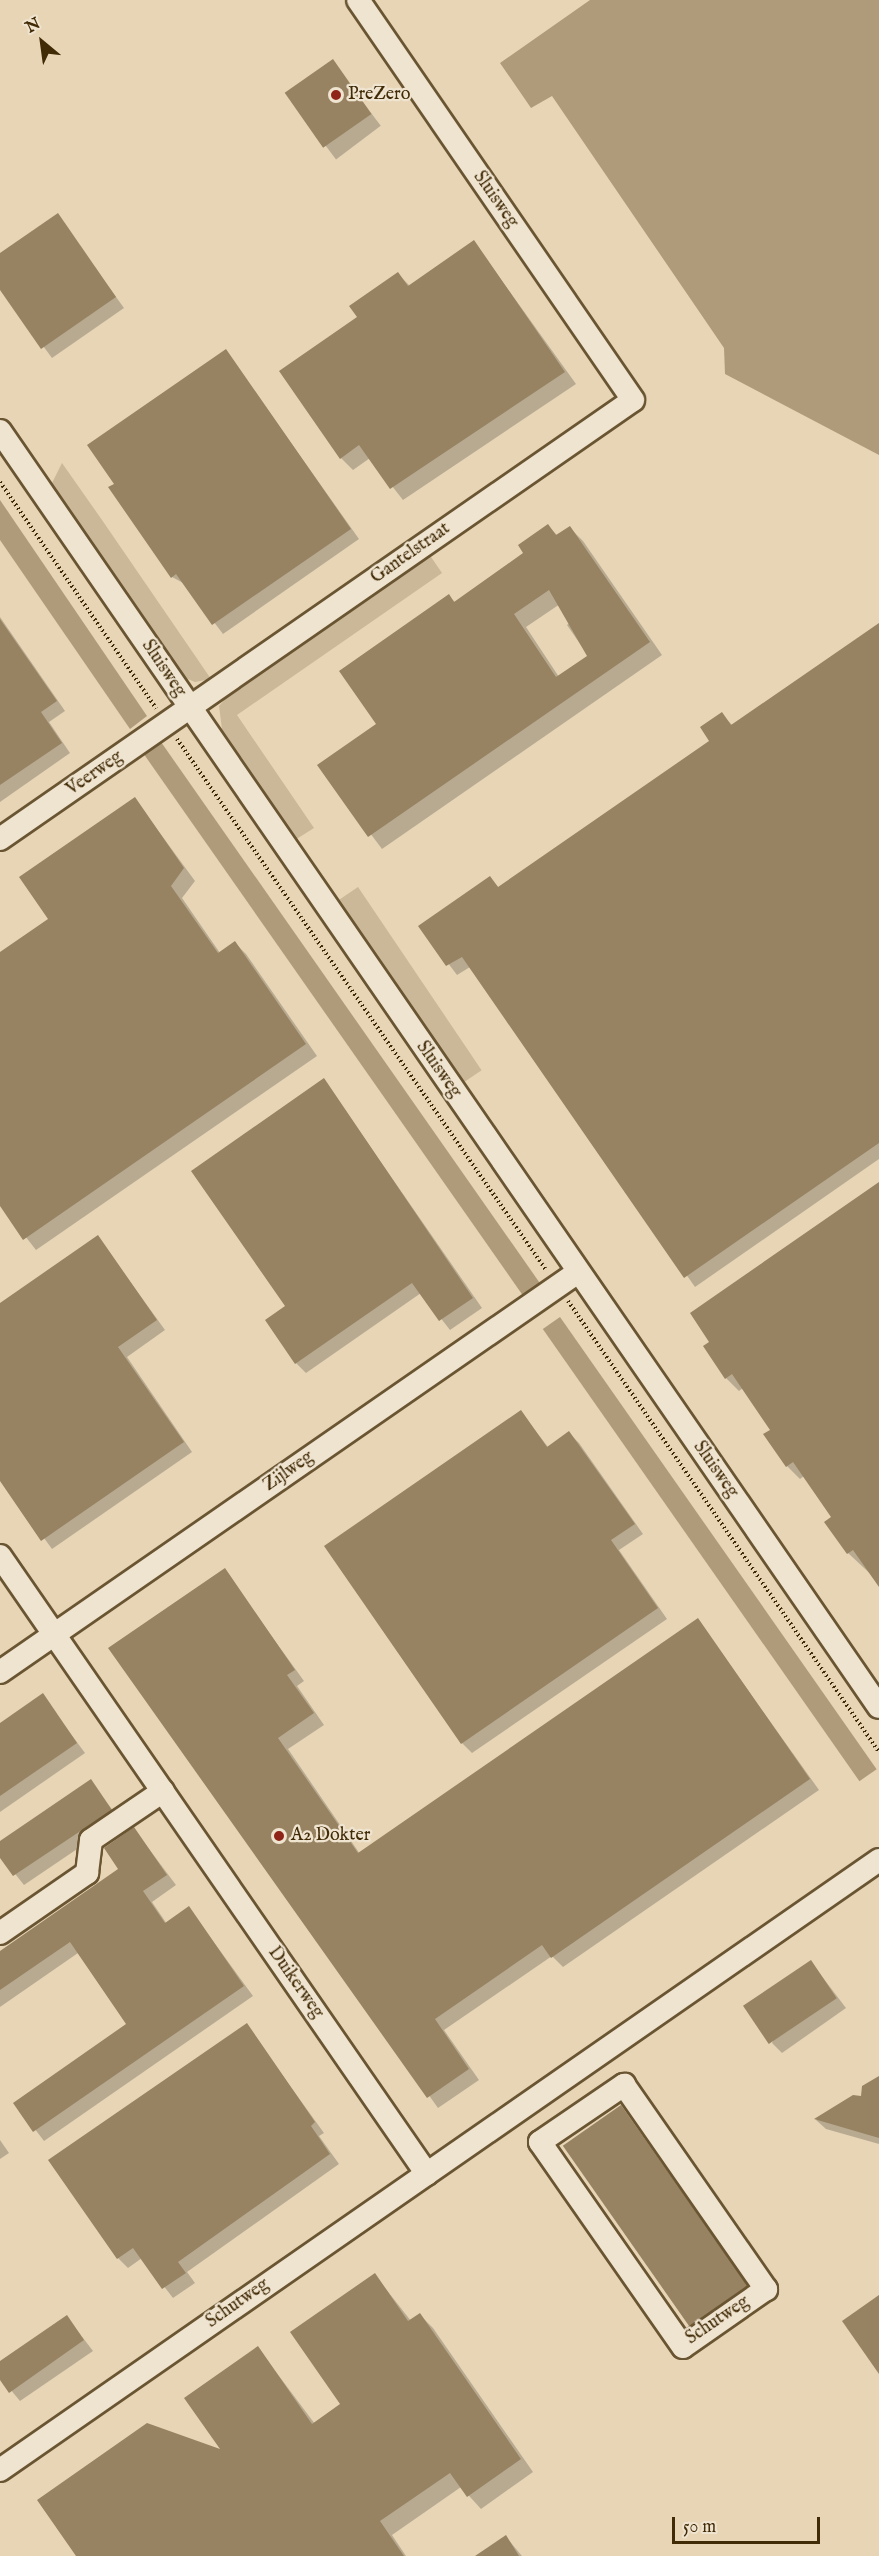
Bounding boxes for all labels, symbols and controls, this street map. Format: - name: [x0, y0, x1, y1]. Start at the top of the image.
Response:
- north arrow: [12, 12, 72, 72]
- text: N: [22, 14, 44, 38]
- place label: PreZero: [348, 84, 410, 106]
- marker: PreZero: [329, 88, 343, 102]
- street label: Sluisweg: [468, 167, 522, 233]
- street label: Gantelstraat: [367, 519, 455, 589]
- street label: Sluisweg: [136, 636, 190, 702]
- street label: Veerweg: [63, 747, 127, 801]
- street label: Sluisweg: [411, 1037, 465, 1103]
- street label: Sluisweg: [688, 1437, 742, 1503]
- street label: Zijlweg: [260, 1447, 318, 1497]
- place label: A2 Dokter: [291, 1825, 370, 1847]
- marker: A2 Dokter: [272, 1829, 286, 1843]
- street label: Duikerweg: [262, 1943, 328, 2023]
- street label: Schutweg: [202, 2275, 274, 2333]
- street label: Schutweg: [682, 2292, 754, 2350]
- scale bar: [675, 2505, 824, 2543]
- text: 50 m: [683, 2516, 716, 2539]

